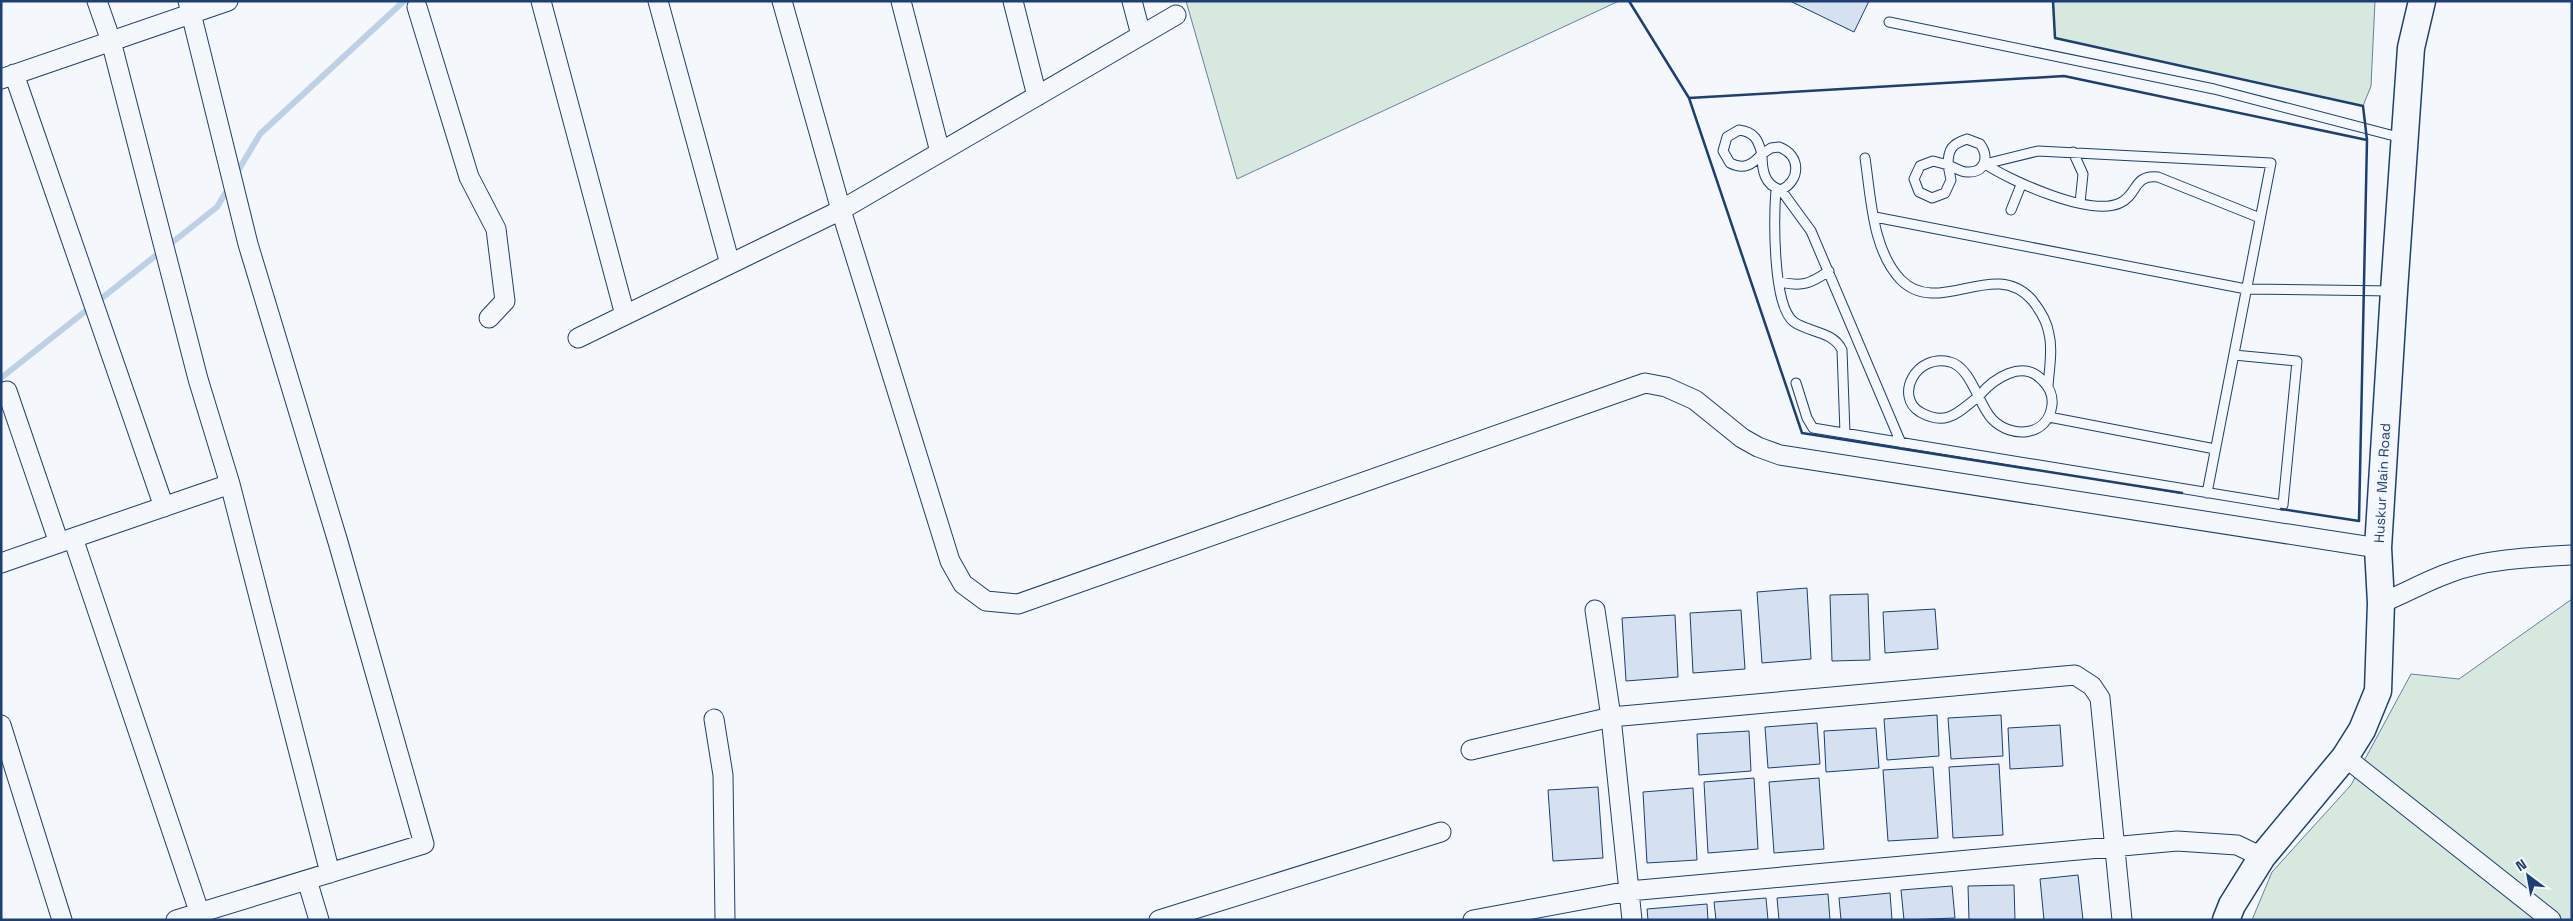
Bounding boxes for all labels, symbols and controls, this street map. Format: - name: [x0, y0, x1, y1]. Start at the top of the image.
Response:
- street label: Huskur Main Road: [2370, 422, 2394, 544]
- north arrow: [2503, 851, 2553, 901]
- text: N: [2512, 855, 2530, 875]

